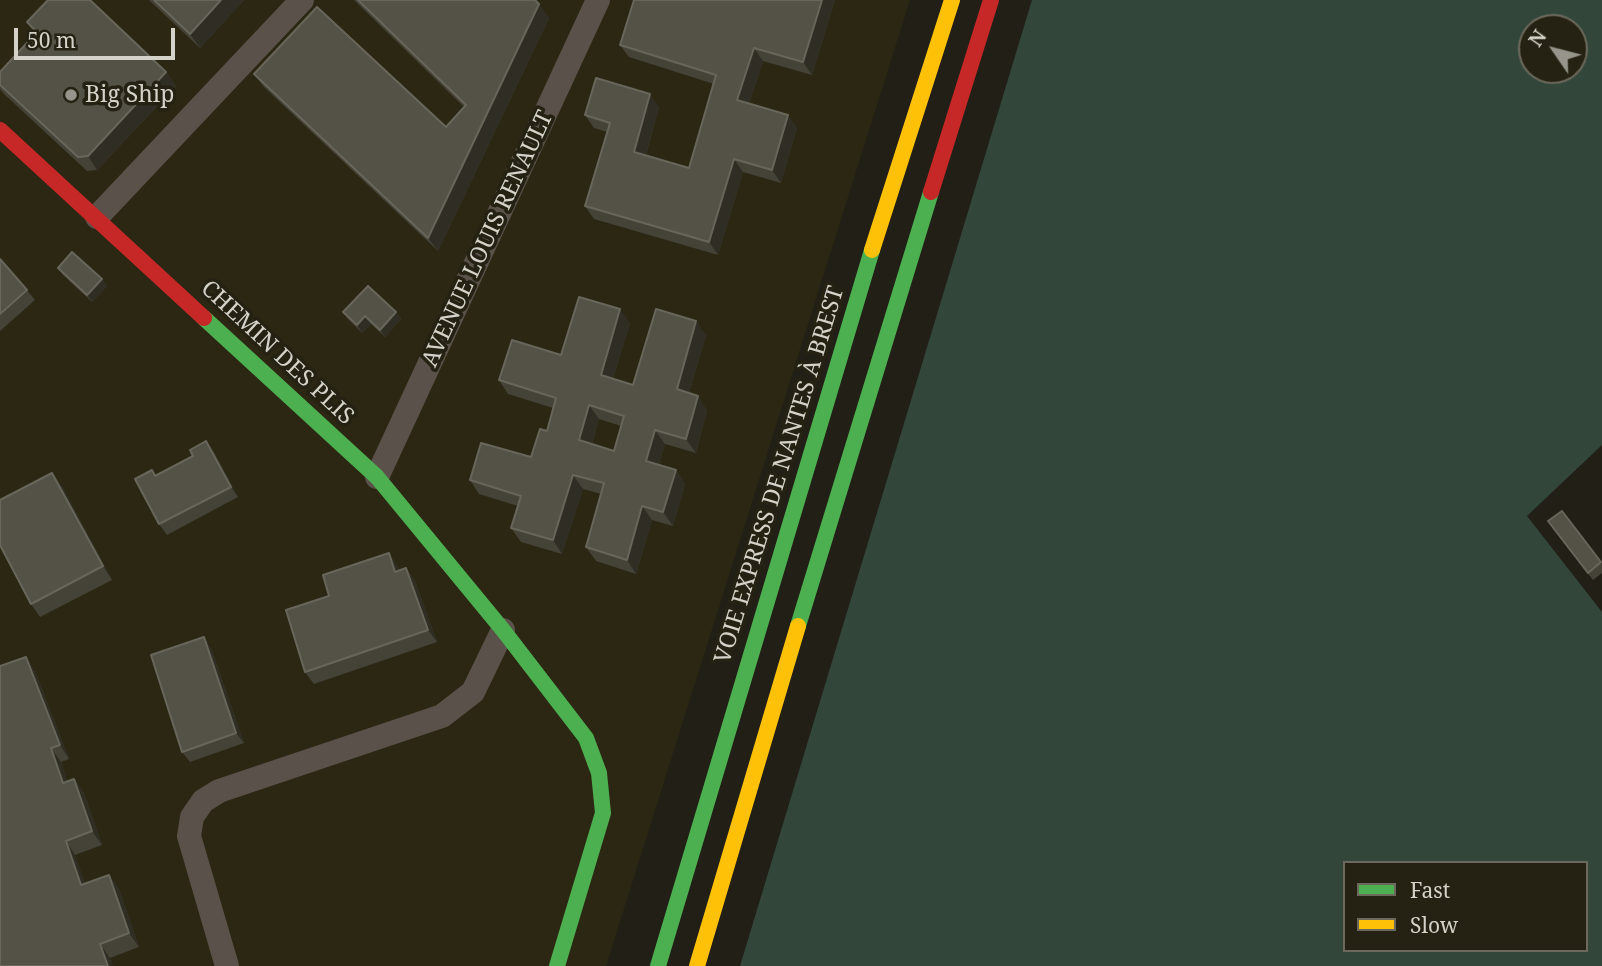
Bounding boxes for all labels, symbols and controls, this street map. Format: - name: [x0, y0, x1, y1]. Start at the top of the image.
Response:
- scale bar: [18, 14, 178, 58]
- north arrow: [1518, 14, 1588, 84]
- text: N: [1522, 25, 1552, 52]
- text: 50 m: [27, 26, 76, 54]
- place label: Big Ship: [85, 81, 174, 109]
- marker: Big Ship: [63, 87, 79, 103]
- street label: AVENUE LOUIS RENAULT: [416, 107, 560, 371]
- street label: CHEMIN DES PLIS: [195, 275, 359, 431]
- street label: VOIE EXPRESS DE NANTES À BREST: [709, 283, 851, 667]
- legend: [1343, 861, 1588, 952]
- text: Fast: [1410, 876, 1450, 904]
- text: Slow: [1410, 911, 1458, 939]

